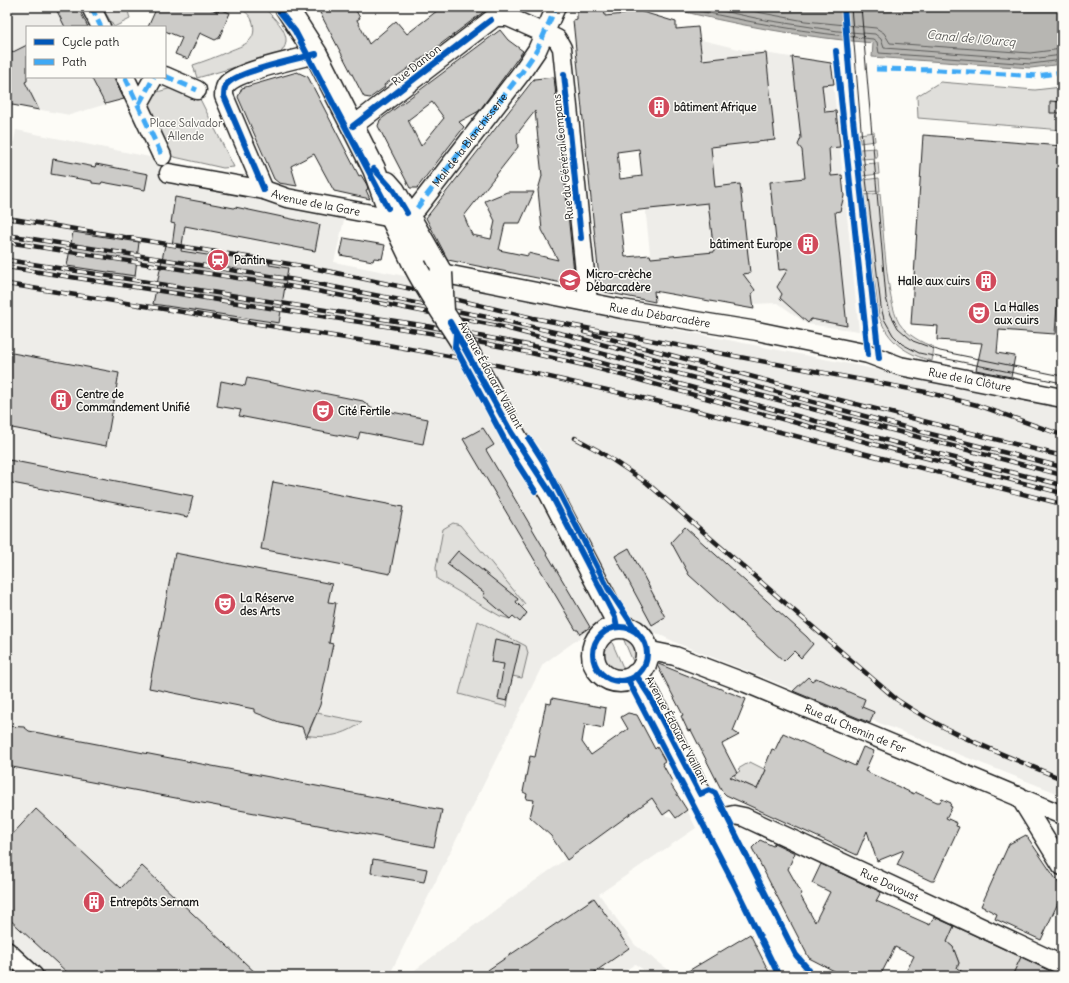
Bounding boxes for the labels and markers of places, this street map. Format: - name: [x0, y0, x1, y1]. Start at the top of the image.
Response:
- building icon: bâtiment Afrique: [646, 94, 672, 120]
- place label: bâtiment Afrique: [674, 100, 757, 115]
- building icon: bâtiment Europe: [795, 231, 821, 257]
- place label: bâtiment Europe: [710, 237, 792, 252]
- station icon: Pantin: [205, 247, 231, 273]
- place label: Pantin: [234, 253, 266, 267]
- school or university icon: Micro-crèche Débarcadère: [557, 267, 583, 293]
- place label: Micro-crèche Débarcadère: [586, 267, 652, 294]
- building icon: Halle aux cuirs: [973, 268, 999, 294]
- place label: Halle aux cuirs: [898, 274, 970, 288]
- theatre icon: La Halles aux cuirs: [966, 300, 992, 326]
- place label: La Halles aux cuirs: [994, 300, 1039, 327]
- building icon: Centre de Commandement Unifié: [48, 387, 74, 413]
- place label: Centre de Commandement Unifié: [76, 387, 190, 414]
- theatre icon: Cité Fertile: [310, 398, 336, 424]
- place label: Cité Fertile: [338, 404, 391, 418]
- theatre icon: La Réserve des Arts: [212, 591, 238, 617]
- place label: La Réserve des Arts: [240, 591, 294, 618]
- building icon: Entrepôts Sernam: [81, 889, 107, 915]
- place label: Entrepôts Sernam: [110, 895, 199, 910]

